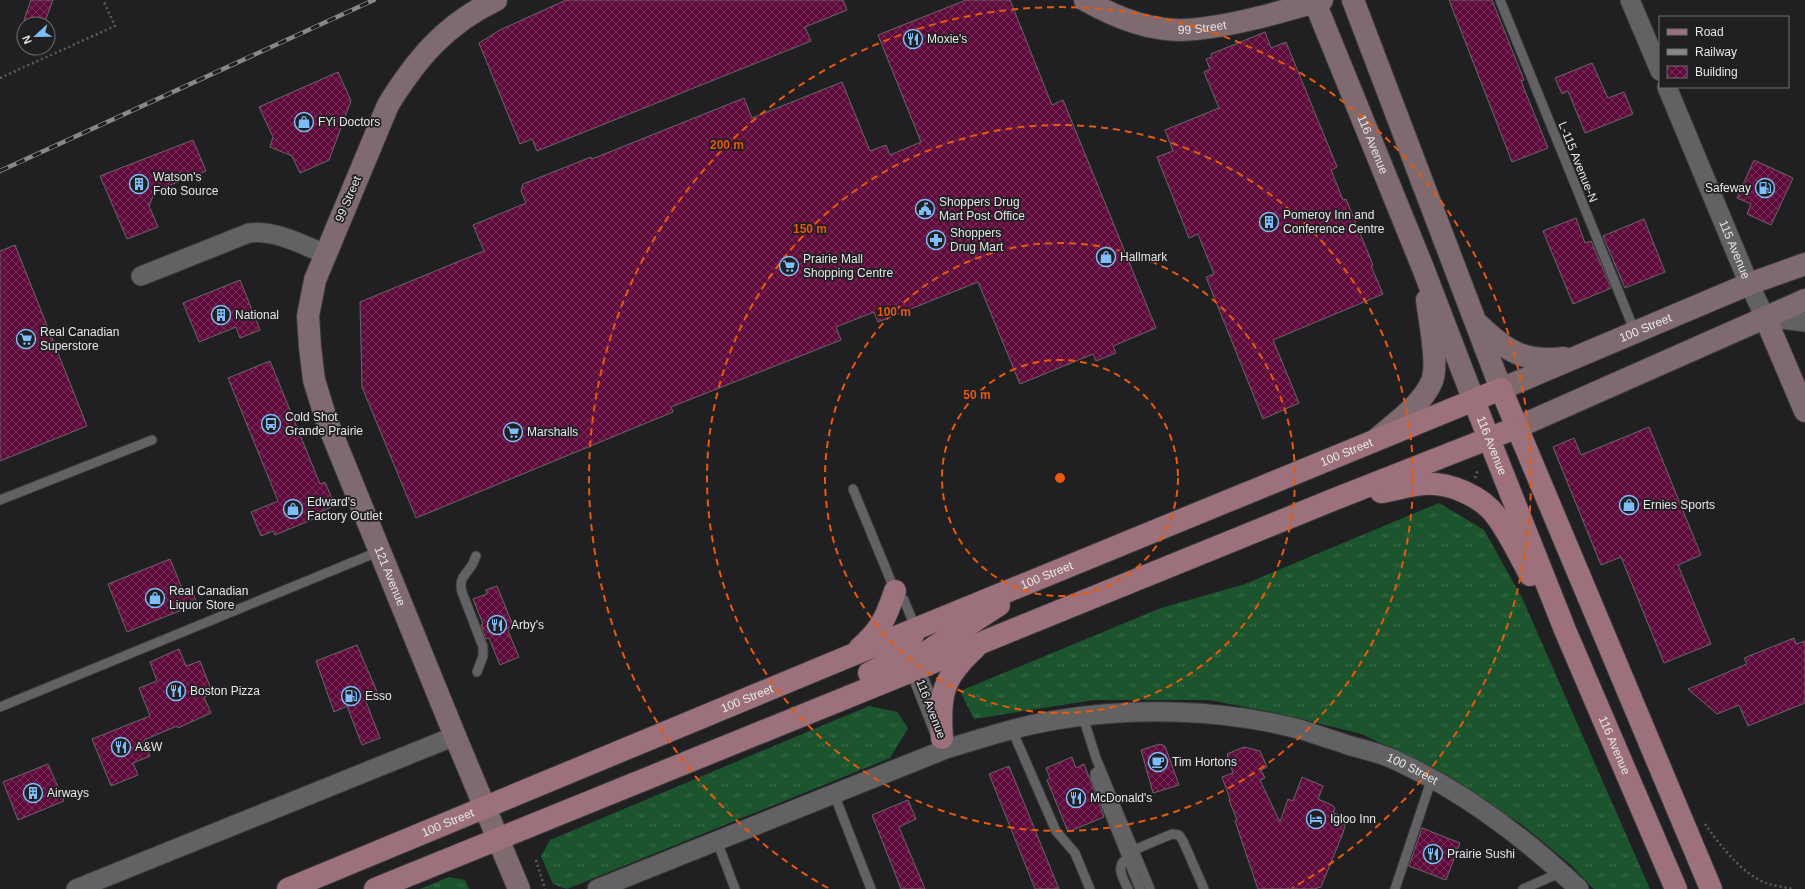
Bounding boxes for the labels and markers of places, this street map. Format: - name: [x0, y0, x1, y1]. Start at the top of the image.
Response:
- restaurant icon: Moxie's: [902, 28, 924, 50]
- place label: Moxie's: [927, 32, 967, 46]
- shop icon: FYi Doctors: [293, 111, 315, 133]
- place label: FYi Doctors: [318, 115, 380, 129]
- place label: Watson's Foto Source: [153, 170, 219, 198]
- building icon: Watson's Foto Source: [128, 173, 150, 195]
- fuel station icon: Safeway: [1754, 177, 1776, 199]
- place label: Safeway: [1705, 181, 1751, 195]
- place label: Shoppers Drug Mart Post Office: [939, 195, 1025, 223]
- public building icon: Shoppers Drug Mart Post Office: [914, 198, 936, 220]
- place label: Pomeroy Inn and Conference Centre: [1283, 208, 1385, 236]
- building icon: Pomeroy Inn and Conference Centre: [1258, 211, 1280, 233]
- place label: Shoppers Drug Mart: [950, 226, 1004, 254]
- pharmacy icon: Shoppers Drug Mart: [925, 229, 947, 251]
- shop icon: Hallmark: [1095, 246, 1117, 268]
- place label: Hallmark: [1120, 250, 1168, 264]
- place label: Prairie Mall Shopping Centre: [803, 252, 893, 280]
- supermarket icon: Prairie Mall Shopping Centre: [778, 255, 800, 277]
- building icon: National: [210, 304, 232, 326]
- place label: National: [235, 308, 279, 322]
- place label: Real Canadian Superstore: [40, 325, 119, 353]
- supermarket icon: Real Canadian Superstore: [15, 328, 37, 350]
- place label: Cold Shot Grande Prairie: [285, 410, 363, 438]
- bus stop icon: Cold Shot Grande Prairie: [260, 413, 282, 435]
- supermarket icon: Marshalls: [502, 421, 524, 443]
- place label: Marshalls: [527, 425, 578, 439]
- centre of rings: [1053, 471, 1067, 485]
- shop icon: Ernies Sports: [1618, 494, 1640, 516]
- place label: Edward's Factory Outlet: [307, 495, 383, 523]
- shop icon: Edward's Factory Outlet: [282, 498, 304, 520]
- place label: Ernies Sports: [1643, 498, 1715, 512]
- place label: Real Canadian Liquor Store: [169, 584, 248, 612]
- shop icon: Real Canadian Liquor Store: [144, 587, 166, 609]
- restaurant icon: Arby's: [486, 614, 508, 636]
- place label: Arby's: [511, 618, 544, 632]
- restaurant icon: Boston Pizza: [165, 680, 187, 702]
- place label: Boston Pizza: [190, 684, 260, 698]
- fuel station icon: Esso: [340, 685, 362, 707]
- place label: Esso: [365, 689, 392, 703]
- restaurant icon: A&W: [110, 736, 132, 758]
- place label: A&W: [135, 740, 163, 754]
- cafe icon: Tim Hortons: [1147, 751, 1169, 773]
- place label: Tim Hortons: [1172, 755, 1237, 769]
- building icon: Airways: [22, 782, 44, 804]
- place label: Airways: [47, 786, 89, 800]
- restaurant icon: McDonald's: [1065, 787, 1087, 809]
- place label: McDonald's: [1090, 791, 1152, 805]
- hotel icon: Igloo Inn: [1305, 808, 1327, 830]
- place label: Igloo Inn: [1330, 812, 1376, 826]
- restaurant icon: Prairie Sushi: [1422, 843, 1444, 865]
- place label: Prairie Sushi: [1447, 847, 1515, 861]

